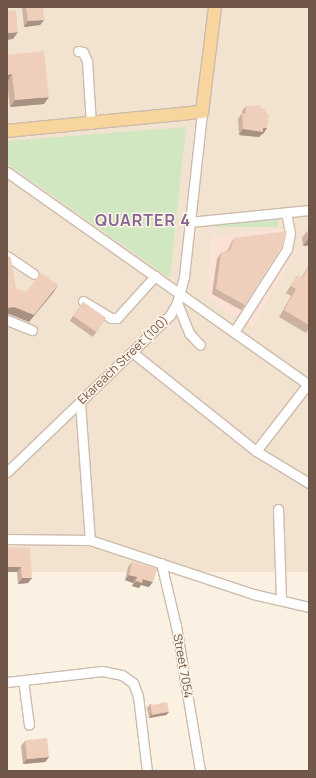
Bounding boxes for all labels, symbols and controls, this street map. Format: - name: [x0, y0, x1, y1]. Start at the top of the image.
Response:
- district label: QUARTER 4: [95, 210, 191, 230]
- street label: Ekareach Street (100): [75, 313, 171, 407]
- street label: Street 7054: [170, 633, 196, 699]

